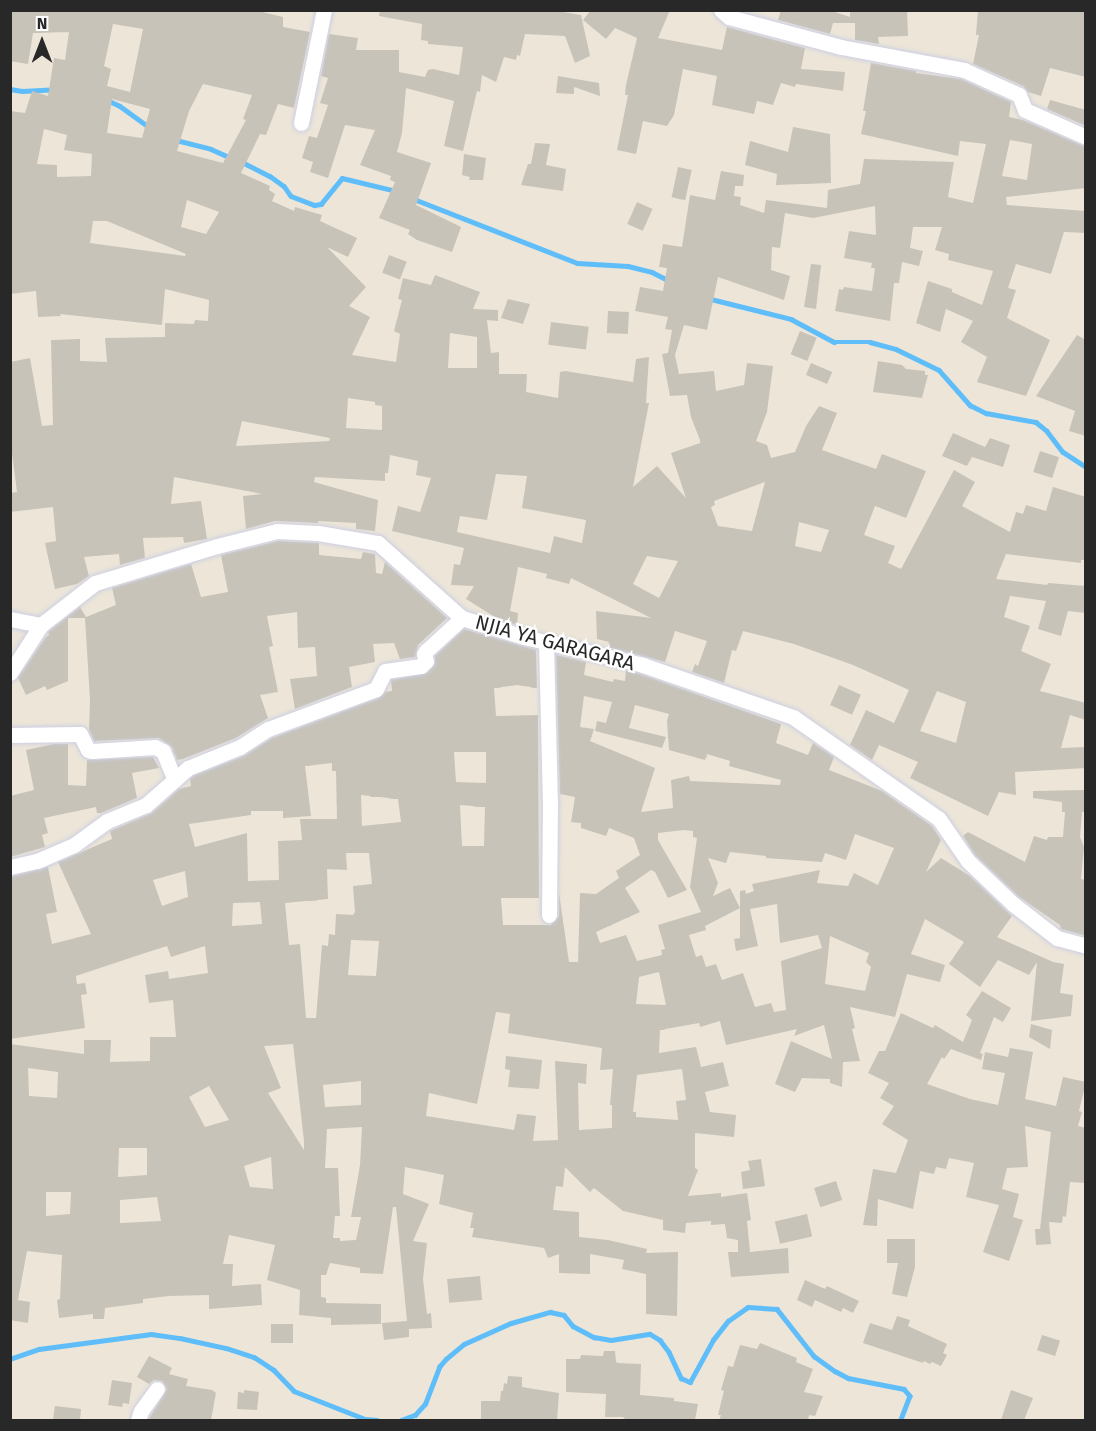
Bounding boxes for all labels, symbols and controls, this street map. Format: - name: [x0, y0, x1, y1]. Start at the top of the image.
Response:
- north arrow: [12, 12, 72, 72]
- text: N: [37, 14, 47, 33]
- street label: NJIA YA GARAGARA: [473, 610, 637, 676]

